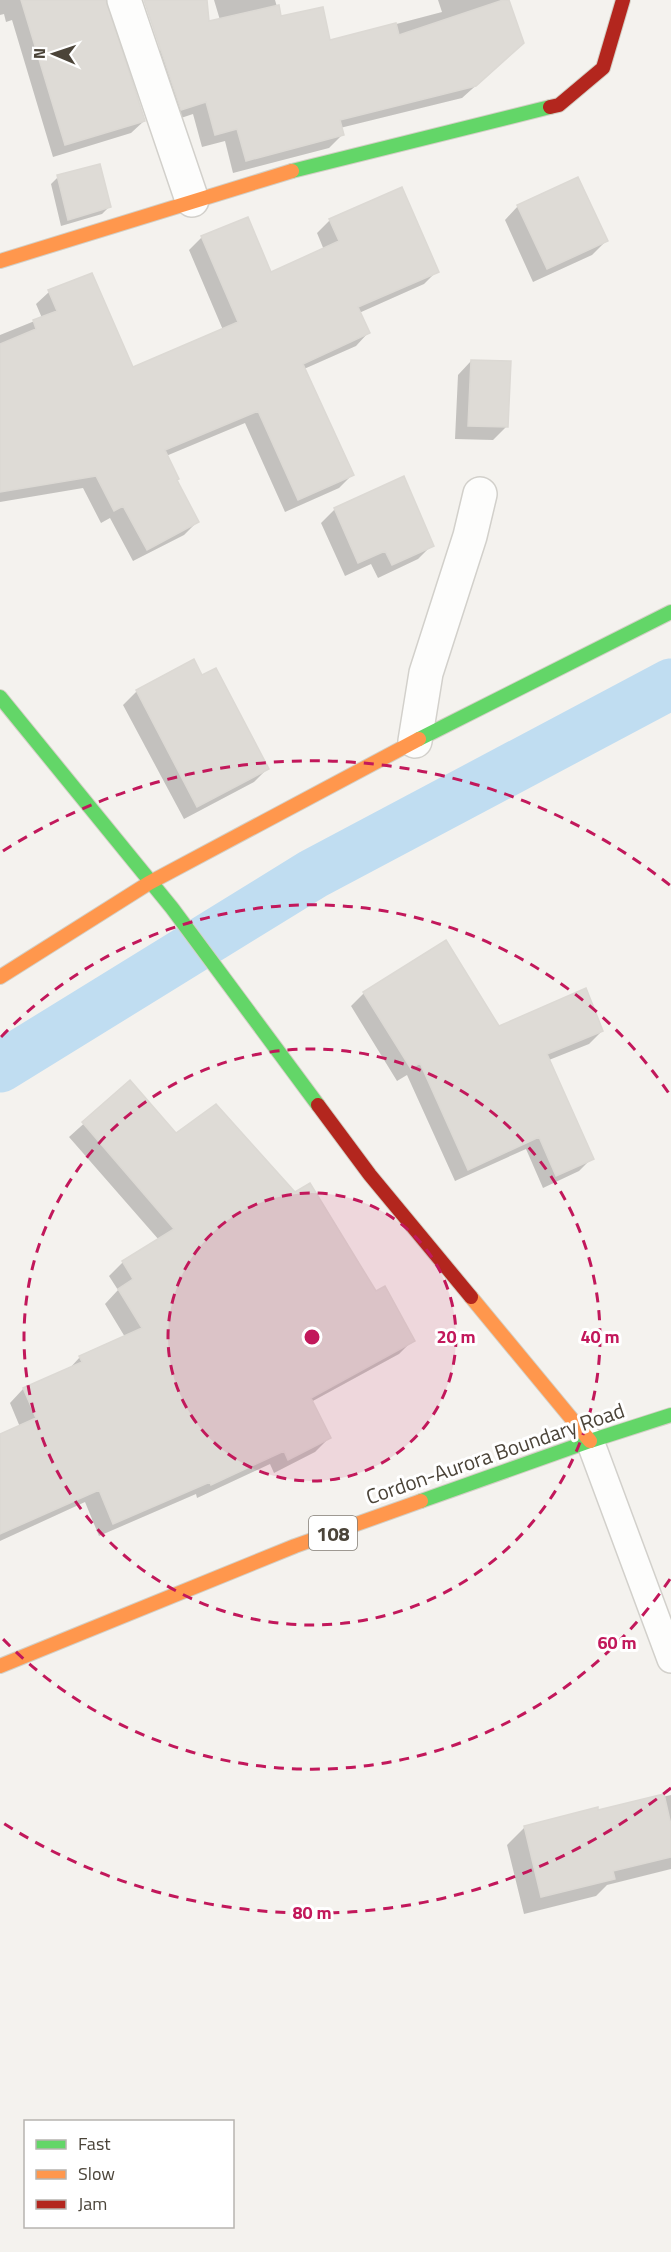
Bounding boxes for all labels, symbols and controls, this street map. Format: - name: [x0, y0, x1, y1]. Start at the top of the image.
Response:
- north arrow: [24, 24, 84, 84]
- text: N: [27, 48, 51, 59]
- text: 20 m: [436, 1323, 476, 1350]
- text: 40 m: [580, 1323, 620, 1350]
- centre of rings: [302, 1327, 322, 1347]
- street label: Cordon-Aurora Boundary Road: [361, 1394, 629, 1512]
- road number: 108: [309, 1516, 357, 1550]
- text: 60 m: [597, 1629, 637, 1656]
- text: 80 m: [292, 1899, 332, 1926]
- legend: [24, 2120, 234, 2228]
- text: Fast: [78, 2130, 111, 2157]
- text: Slow: [78, 2160, 115, 2187]
- text: Jam: [78, 2190, 107, 2217]

